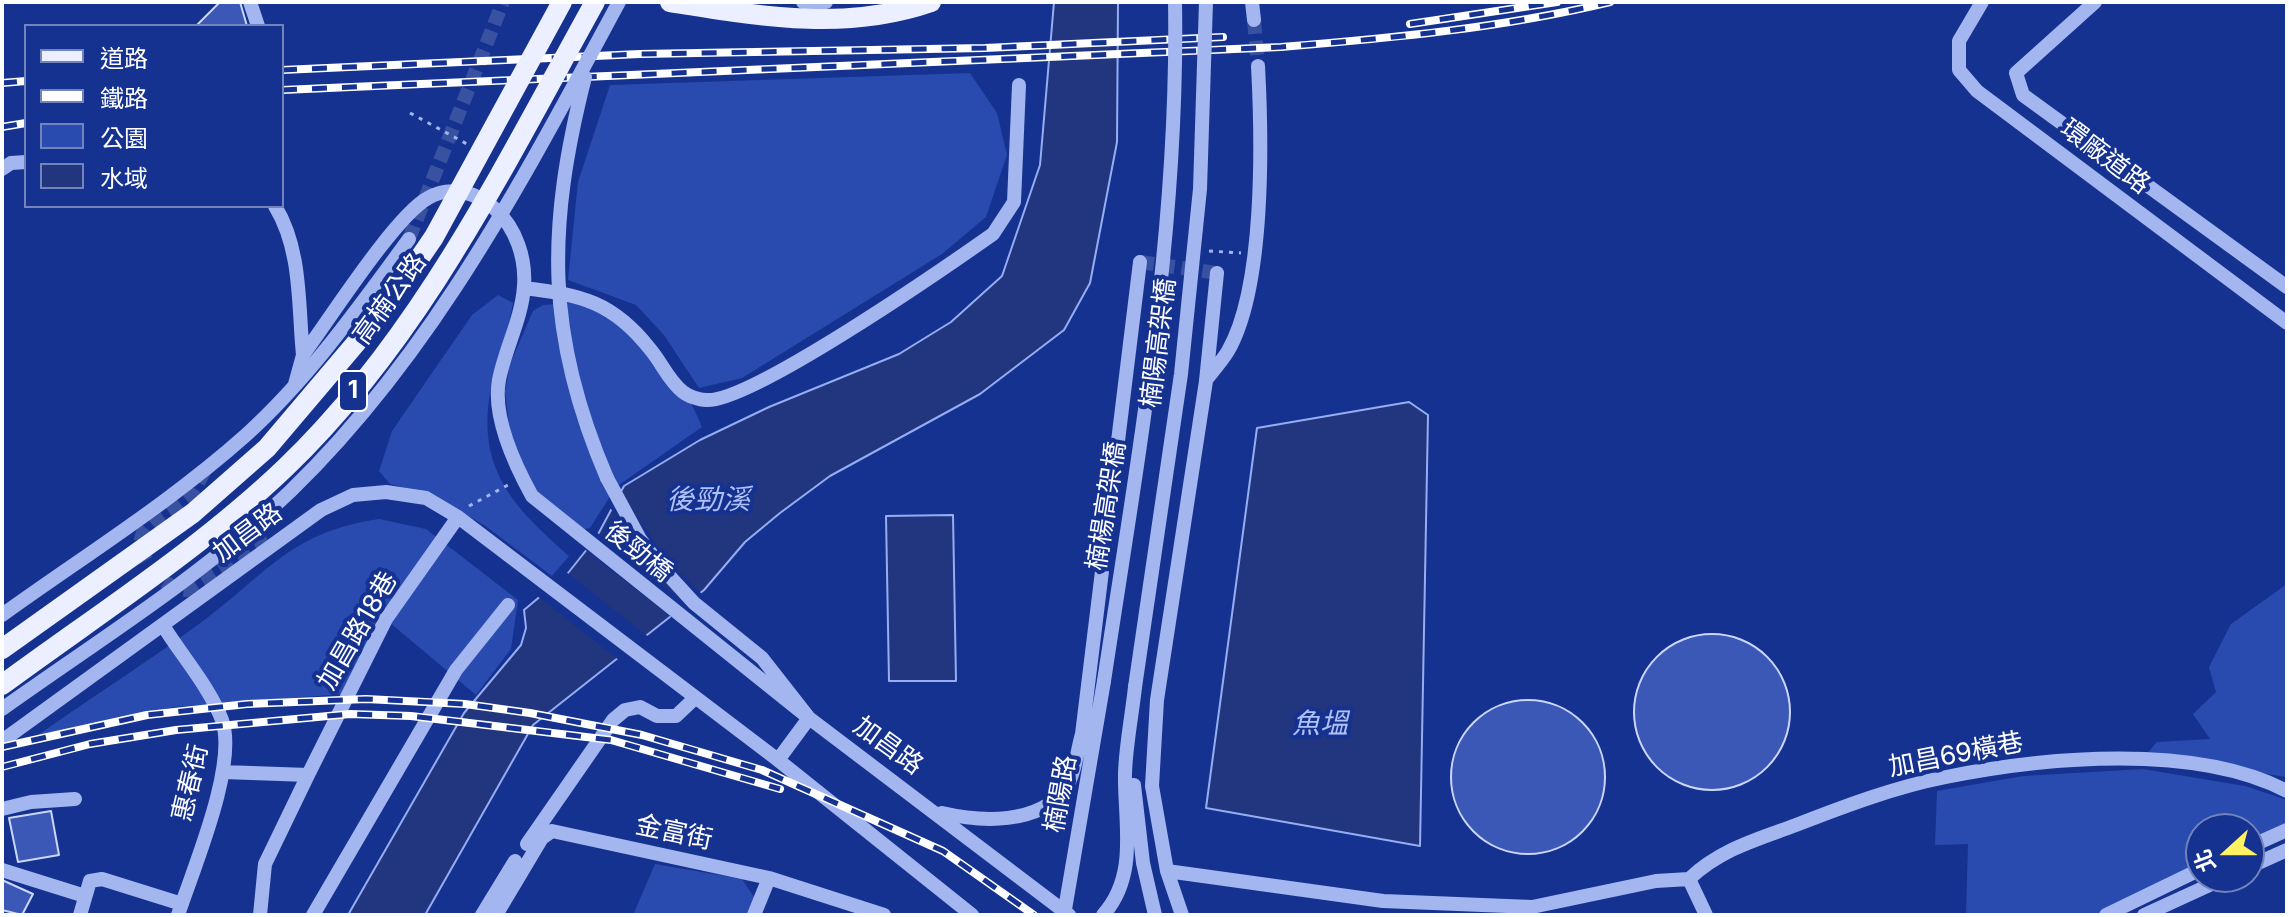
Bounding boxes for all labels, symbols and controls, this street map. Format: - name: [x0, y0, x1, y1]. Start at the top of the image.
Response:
- legend: [24, 24, 284, 208]
- text: 道路: [100, 44, 148, 73]
- text: 鐵路: [100, 84, 148, 113]
- street label: 環廠道路: [2054, 113, 2156, 201]
- text: 公園: [100, 124, 148, 153]
- text: 水域: [100, 164, 148, 193]
- street label: 高楠公路: [347, 248, 433, 350]
- street label: 楠陽高架橋: [1136, 277, 1182, 409]
- road number: 1: [339, 371, 367, 411]
- street label: 楠楊高架橋: [1081, 439, 1133, 573]
- water label: 後勁溪: [666, 484, 750, 518]
- street label: 加昌路: [207, 497, 289, 569]
- street label: 後勁橋: [598, 515, 678, 589]
- street label: 加昌路18巷: [312, 567, 404, 695]
- water label: 魚塭: [1292, 708, 1348, 742]
- street label: 加昌路: [847, 710, 929, 782]
- street label: 加昌69橫巷: [1886, 727, 2026, 783]
- street label: 惠春街: [167, 741, 215, 825]
- street label: 楠陽路: [1039, 753, 1083, 835]
- street label: 金富街: [633, 810, 715, 856]
- north arrow: [2185, 813, 2265, 893]
- text: 北: [2188, 846, 2221, 876]

